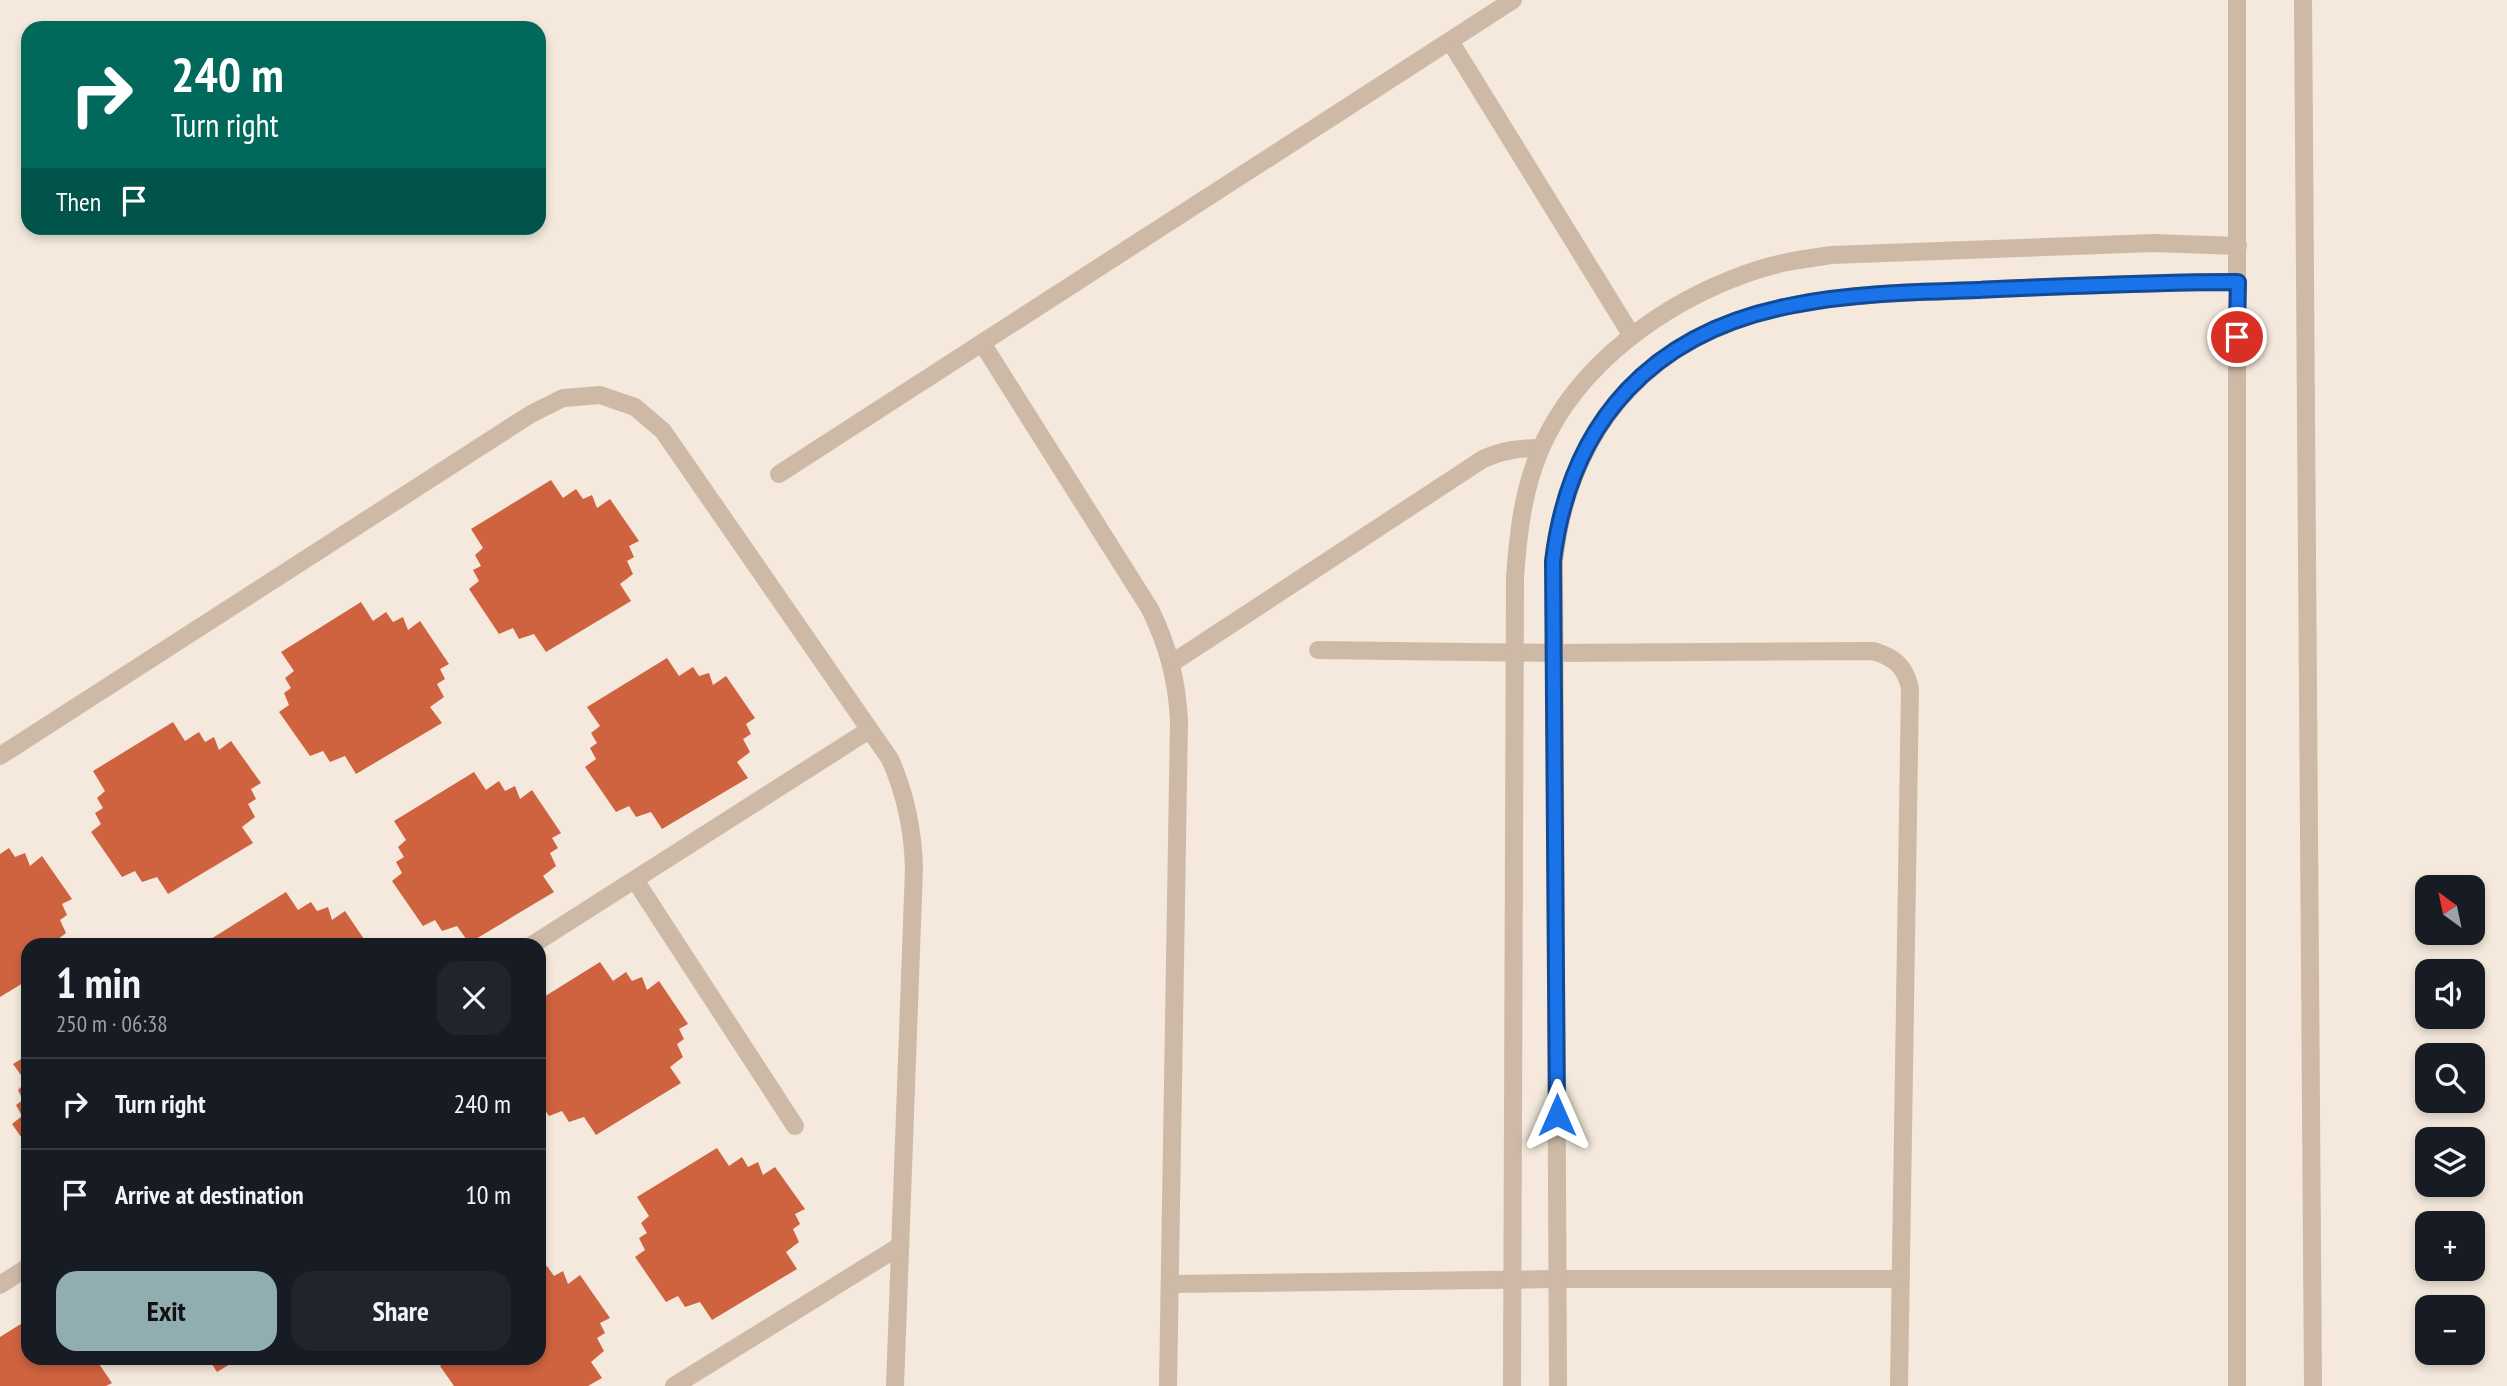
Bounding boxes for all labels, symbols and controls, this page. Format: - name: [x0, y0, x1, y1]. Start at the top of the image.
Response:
- text: 240 m: [171, 42, 284, 106]
- icon: right: [56, 49, 147, 140]
- text: Turn right: [171, 104, 279, 146]
- icon: arrive: [115, 182, 153, 220]
- text: Then: [56, 185, 101, 218]
- pin: [2207, 307, 2267, 367]
- icon: arrive: [2218, 318, 2256, 356]
- north arrow: [2415, 875, 2485, 945]
- map controls: [2415, 875, 2485, 1365]
- text: 1 min: [56, 955, 141, 1010]
- button: sound: [2415, 959, 2485, 1029]
- button: close: [437, 961, 511, 1035]
- text: 250 m · 06:38: [56, 1009, 168, 1038]
- button: search: [2415, 1043, 2485, 1113]
- position arrow: [1520, 1078, 1594, 1152]
- icon: right: [56, 1085, 94, 1123]
- text: Turn right: [115, 1087, 206, 1120]
- text: 240 m: [453, 1087, 511, 1120]
- button: layers: [2415, 1127, 2485, 1197]
- icon: arrive: [56, 1176, 94, 1214]
- text: Arrive at destination: [115, 1178, 304, 1211]
- text: 10 m: [465, 1178, 511, 1211]
- button: +: [2415, 1211, 2485, 1281]
- button: Exit: [56, 1271, 277, 1351]
- button: Share: [291, 1271, 511, 1351]
- button: −: [2415, 1295, 2485, 1365]

